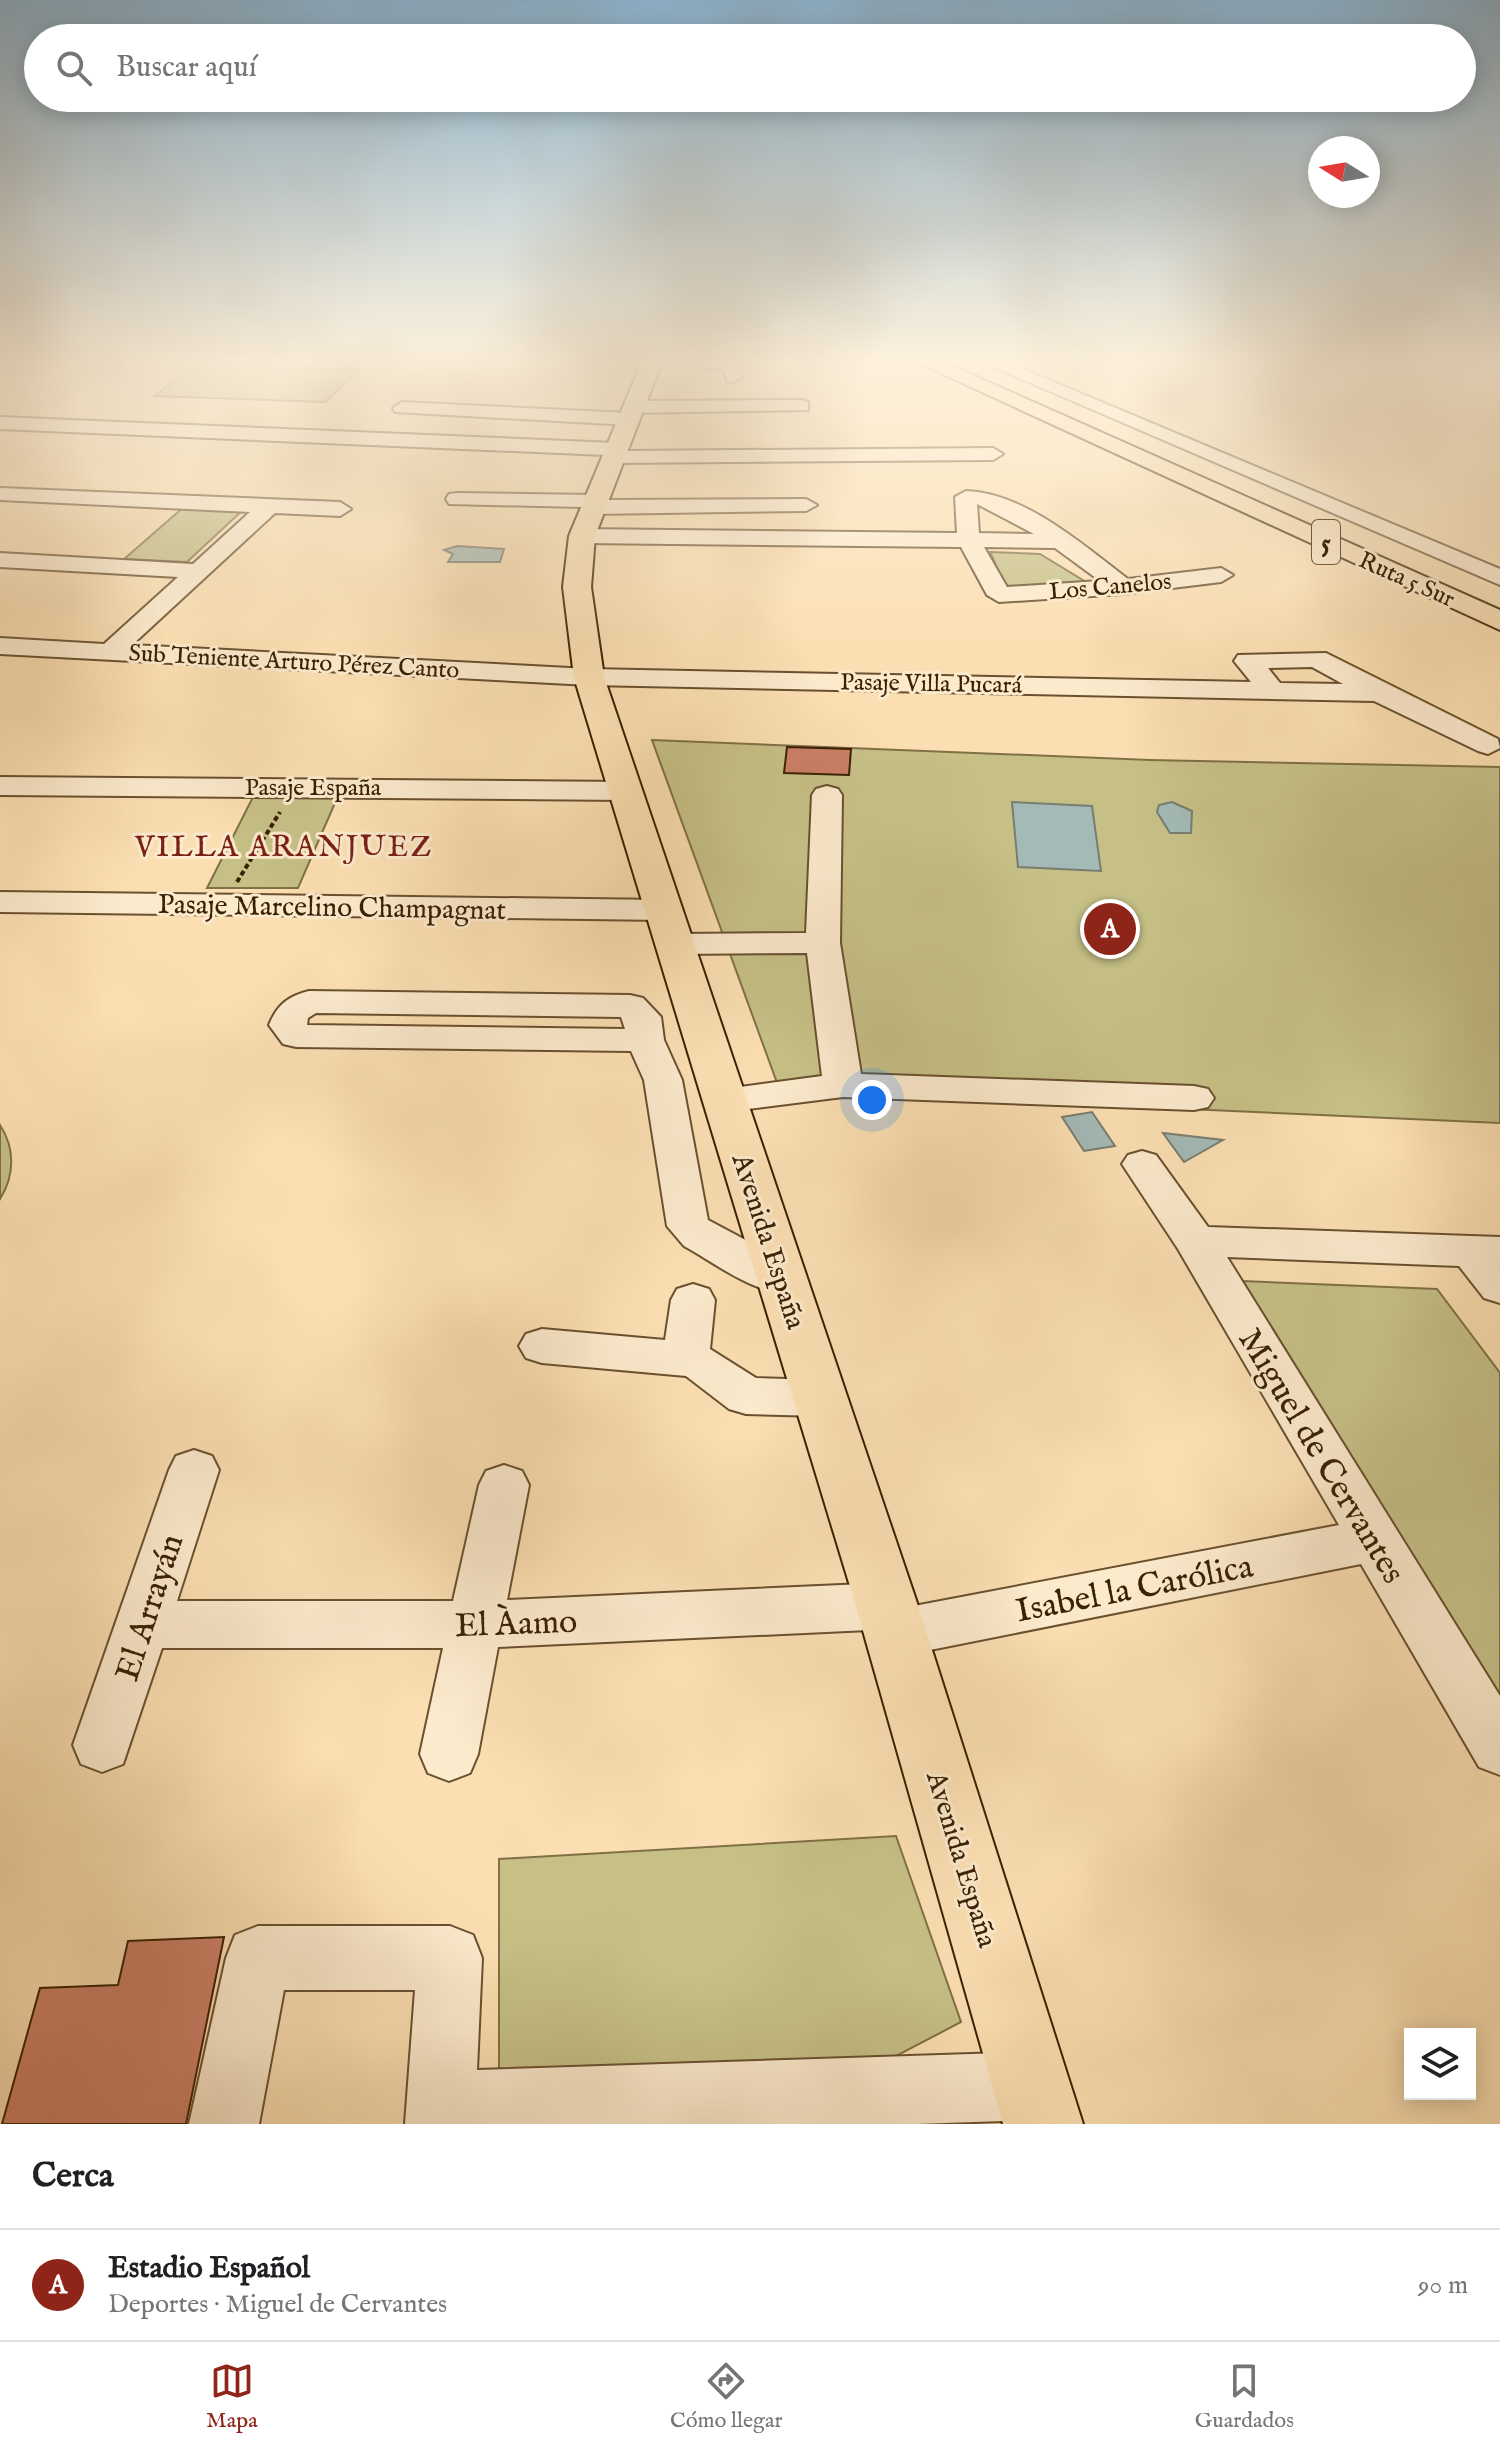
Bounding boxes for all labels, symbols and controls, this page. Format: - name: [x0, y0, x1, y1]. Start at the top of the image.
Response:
- search box: [24, 24, 1476, 112]
- icon: search: [52, 46, 96, 90]
- text: Buscar aquí: [116, 49, 257, 87]
- north arrow: [1308, 136, 1380, 208]
- road number: 5: [1312, 520, 1340, 564]
- street label: Ruta 5 Sur: [1354, 545, 1459, 615]
- street label: Los Canelos: [1047, 567, 1173, 608]
- street label: Sub Teniente Arturo Pérez Canto: [128, 638, 460, 687]
- street label: Pasaje Villa Pucará: [840, 667, 1023, 702]
- street label: Pasaje España: [245, 773, 382, 804]
- district label: VILLA ARANJUEZ: [134, 829, 433, 867]
- street label: Pasaje Marcelino Champagnat: [158, 888, 507, 929]
- pin: A: [1084, 899, 1136, 959]
- your location: [852, 1080, 892, 1120]
- street label: Avenida España: [722, 1149, 813, 1335]
- street label: Miguel de Cervantes: [1228, 1321, 1414, 1592]
- street label: El Arrayán: [106, 1529, 194, 1687]
- street label: Isabel la Carólica: [1012, 1545, 1257, 1634]
- street label: El Àamo: [454, 1600, 578, 1648]
- street label: Avenida España: [917, 1766, 1004, 1953]
- map controls: [1404, 2028, 1476, 2100]
- button: layers: [1404, 2028, 1476, 2100]
- text: Cerca: [32, 2155, 114, 2198]
- text: Estadio Español: [108, 2250, 310, 2288]
- text: A: [49, 2269, 67, 2302]
- text: 90 m: [1418, 2269, 1468, 2302]
- text: Deportes · Miguel de Cervantes: [108, 2288, 447, 2321]
- tab: Mapa: [206, 2359, 258, 2435]
- tab: Cómo llegar: [670, 2359, 783, 2435]
- tab: Guardados: [1195, 2359, 1294, 2435]

